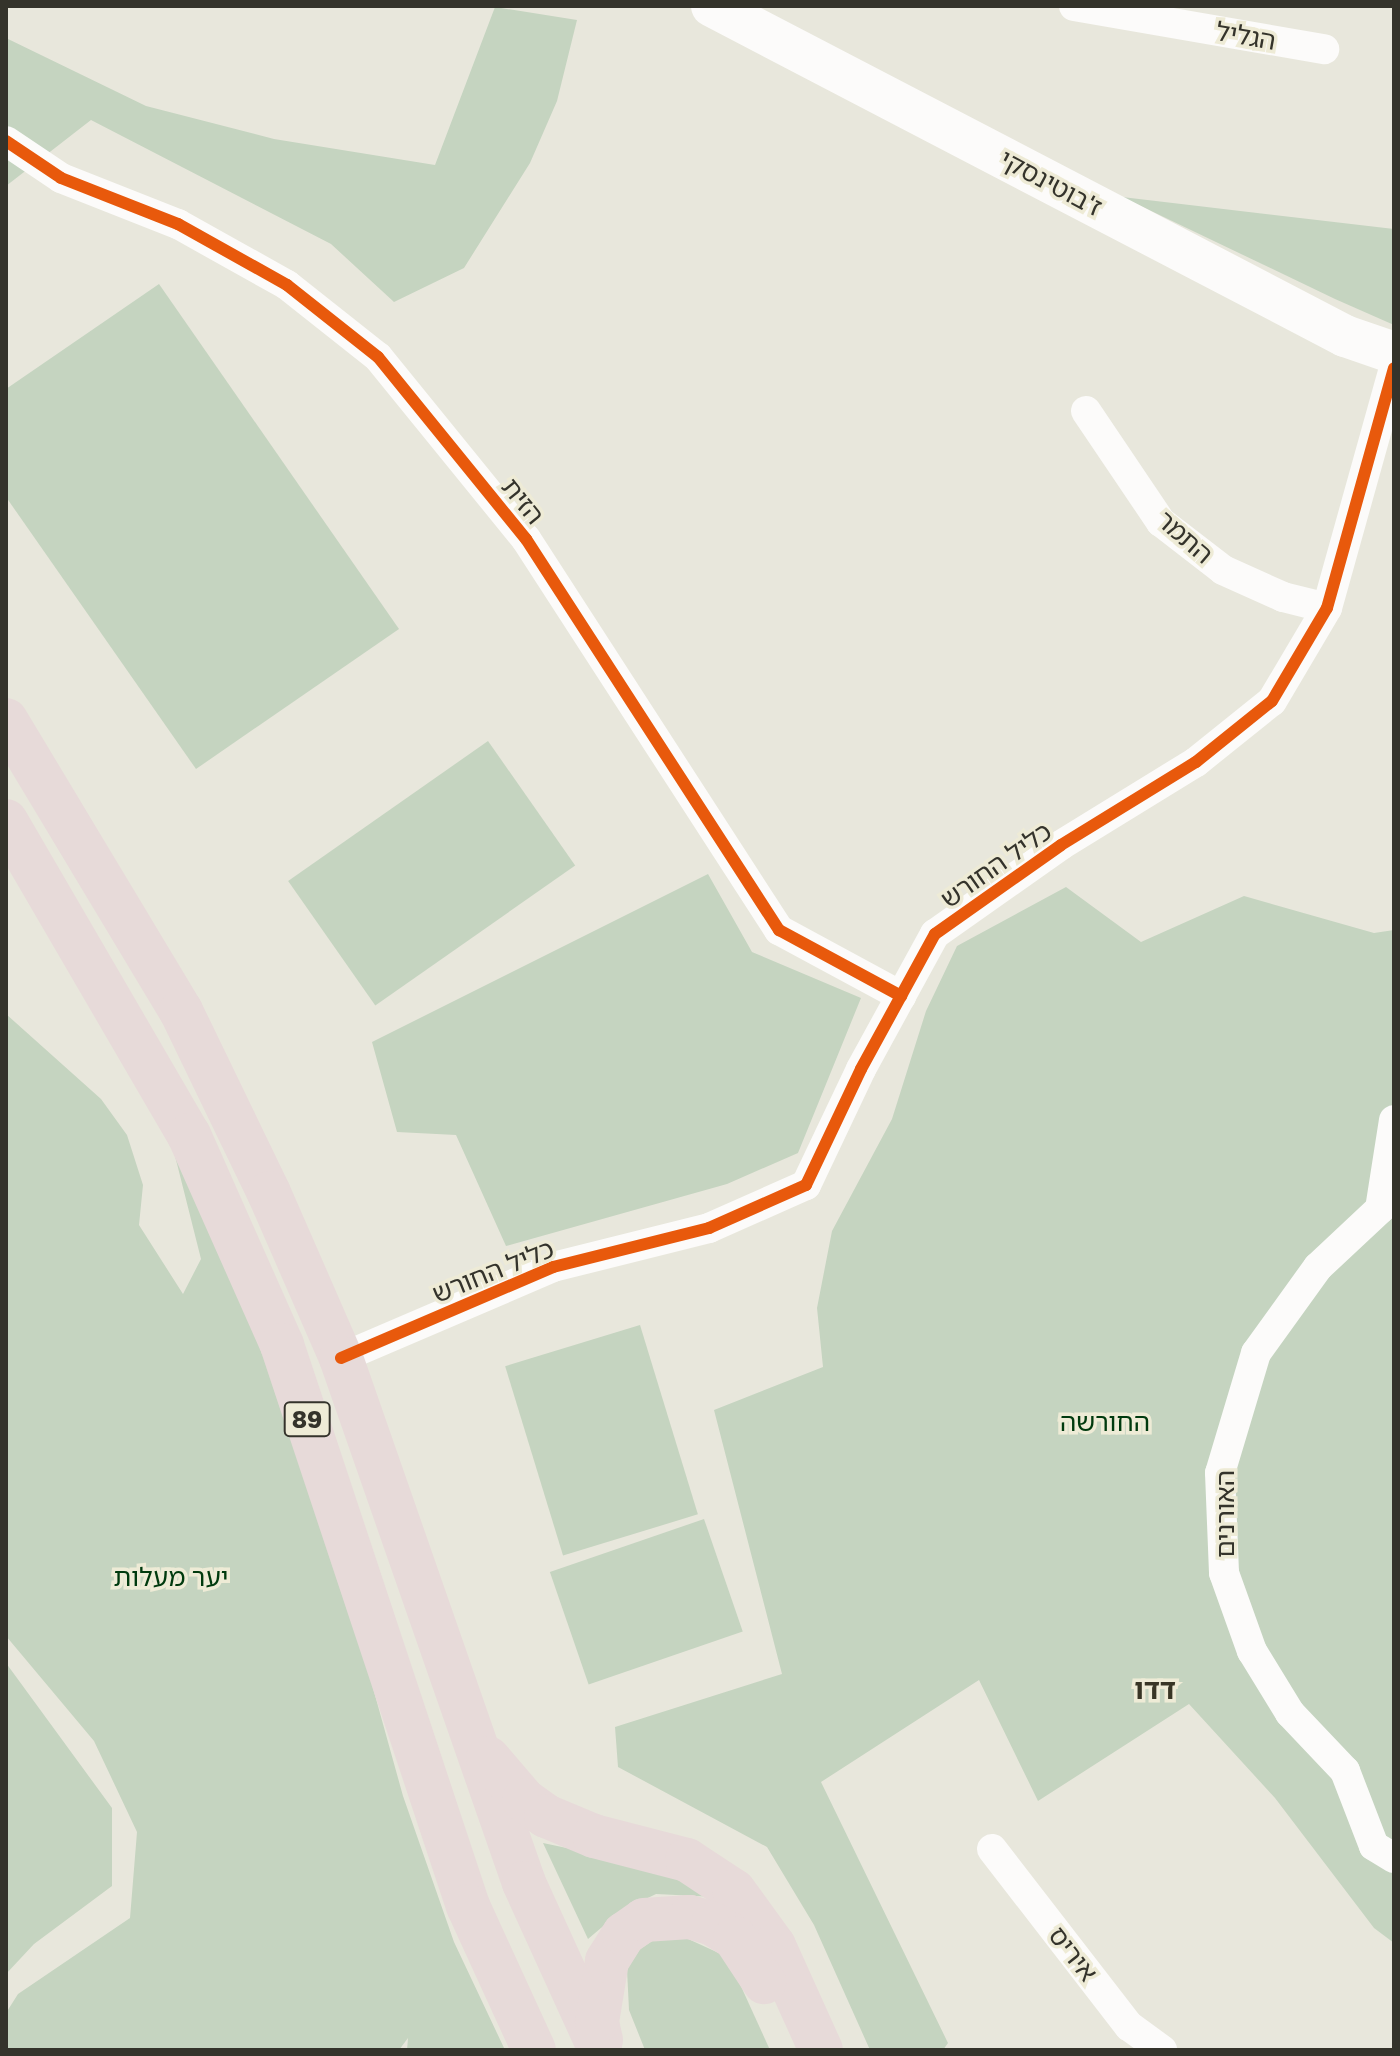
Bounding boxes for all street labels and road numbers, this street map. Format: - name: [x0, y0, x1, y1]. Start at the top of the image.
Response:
- street label: הגליל: [1214, 15, 1278, 57]
- street label: ז'בוטינסקי: [995, 143, 1107, 223]
- street label: הזית: [495, 472, 551, 530]
- street label: התמר: [1151, 504, 1219, 570]
- street label: כליל החורש: [934, 815, 1058, 915]
- street label: כליל החורש: [428, 1232, 558, 1310]
- road number: 89: [283, 1399, 331, 1439]
- street label: האורנים: [1209, 1470, 1241, 1558]
- street label: איריס: [1042, 1920, 1104, 1988]

